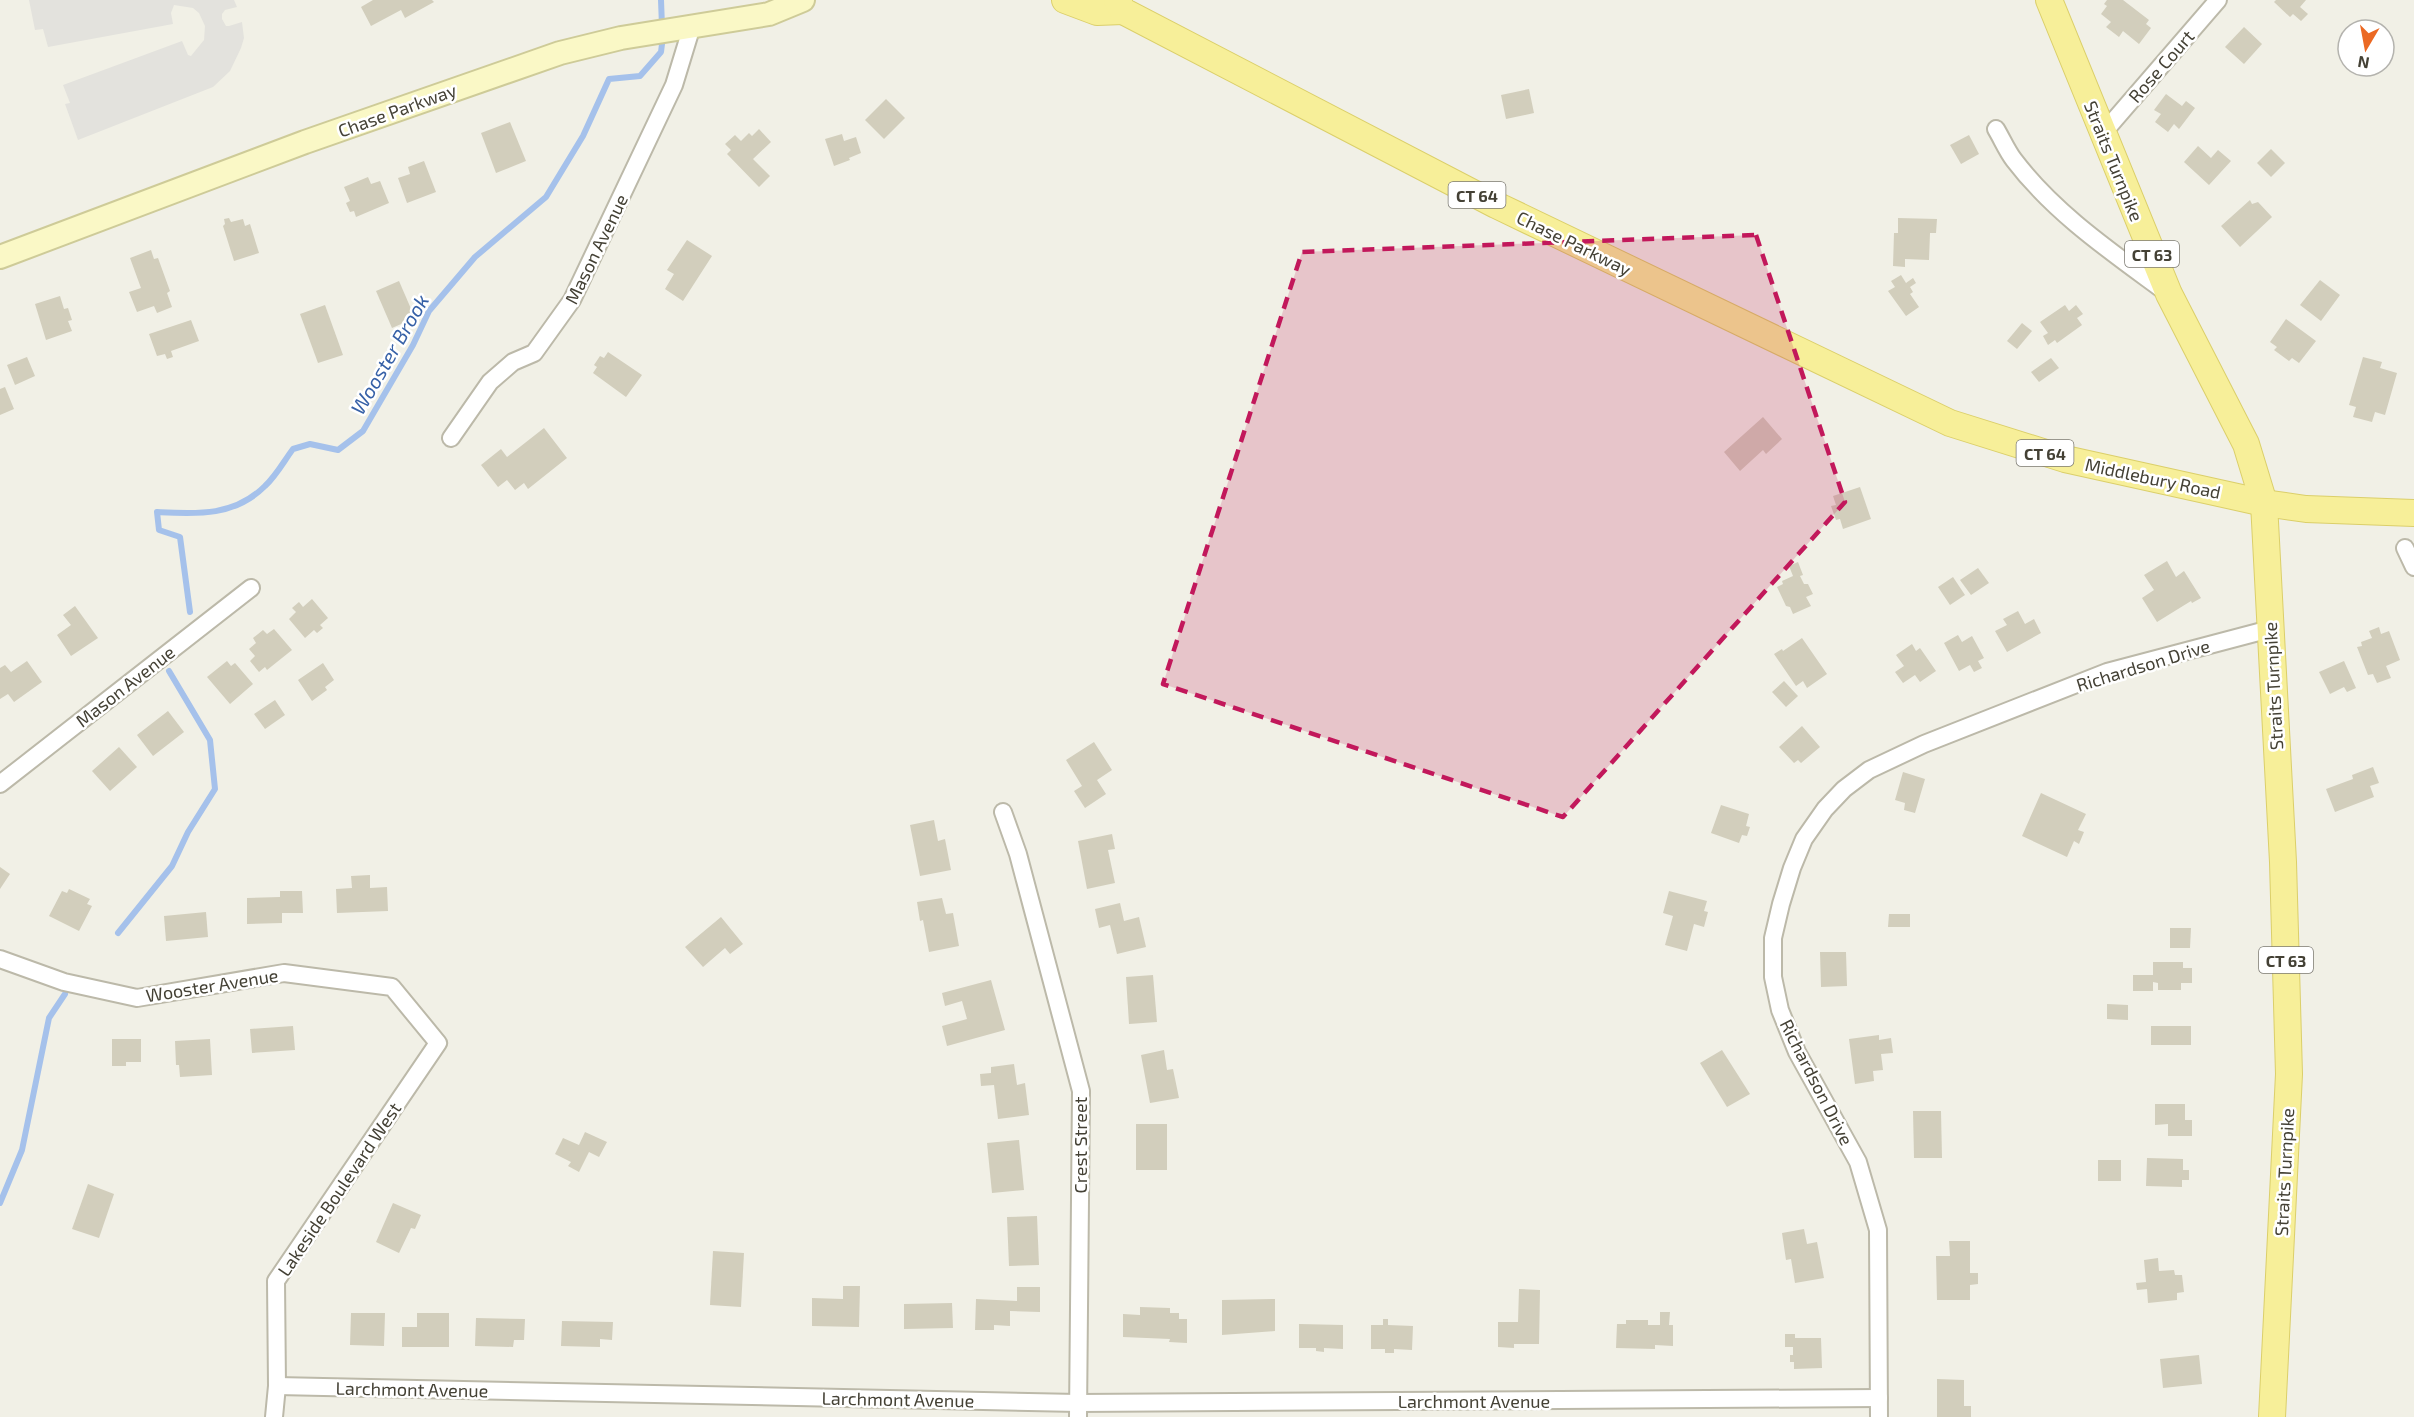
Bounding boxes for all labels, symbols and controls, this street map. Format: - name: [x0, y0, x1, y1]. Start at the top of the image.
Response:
- north arrow: [2336, 18, 2396, 78]
- street label: Rose Court: [2124, 25, 2199, 107]
- text: N: [2356, 53, 2371, 74]
- street label: Chase Parkway: [335, 78, 460, 142]
- street label: Straits Turnpike: [2080, 97, 2148, 225]
- road number: CT 64: [1448, 182, 1506, 208]
- street label: Mason Avenue: [560, 191, 632, 307]
- street label: Chase Parkway: [1513, 206, 1635, 280]
- road number: CT 63: [2125, 241, 2179, 267]
- water label: Wooster Brook: [345, 290, 433, 418]
- road number: CT 64: [2016, 440, 2074, 466]
- street label: Middlebury Road: [2083, 453, 2223, 503]
- street label: Straits Turnpike: [2259, 621, 2287, 751]
- street label: Richardson Drive: [2073, 634, 2213, 696]
- street label: Mason Avenue: [71, 641, 179, 731]
- road number: CT 63: [2259, 947, 2313, 973]
- street label: Wooster Avenue: [144, 964, 280, 1006]
- street label: Richardson Drive: [1776, 1015, 1858, 1149]
- street label: Crest Street: [1069, 1096, 1091, 1193]
- street label: Lakeside Boulevard West: [273, 1098, 405, 1280]
- street label: Straits Turnpike: [2270, 1107, 2298, 1237]
- street label: Larchmont Avenue: [336, 1377, 488, 1401]
- street label: Larchmont Avenue: [822, 1387, 974, 1411]
- street label: Larchmont Avenue: [1398, 1390, 1550, 1412]

